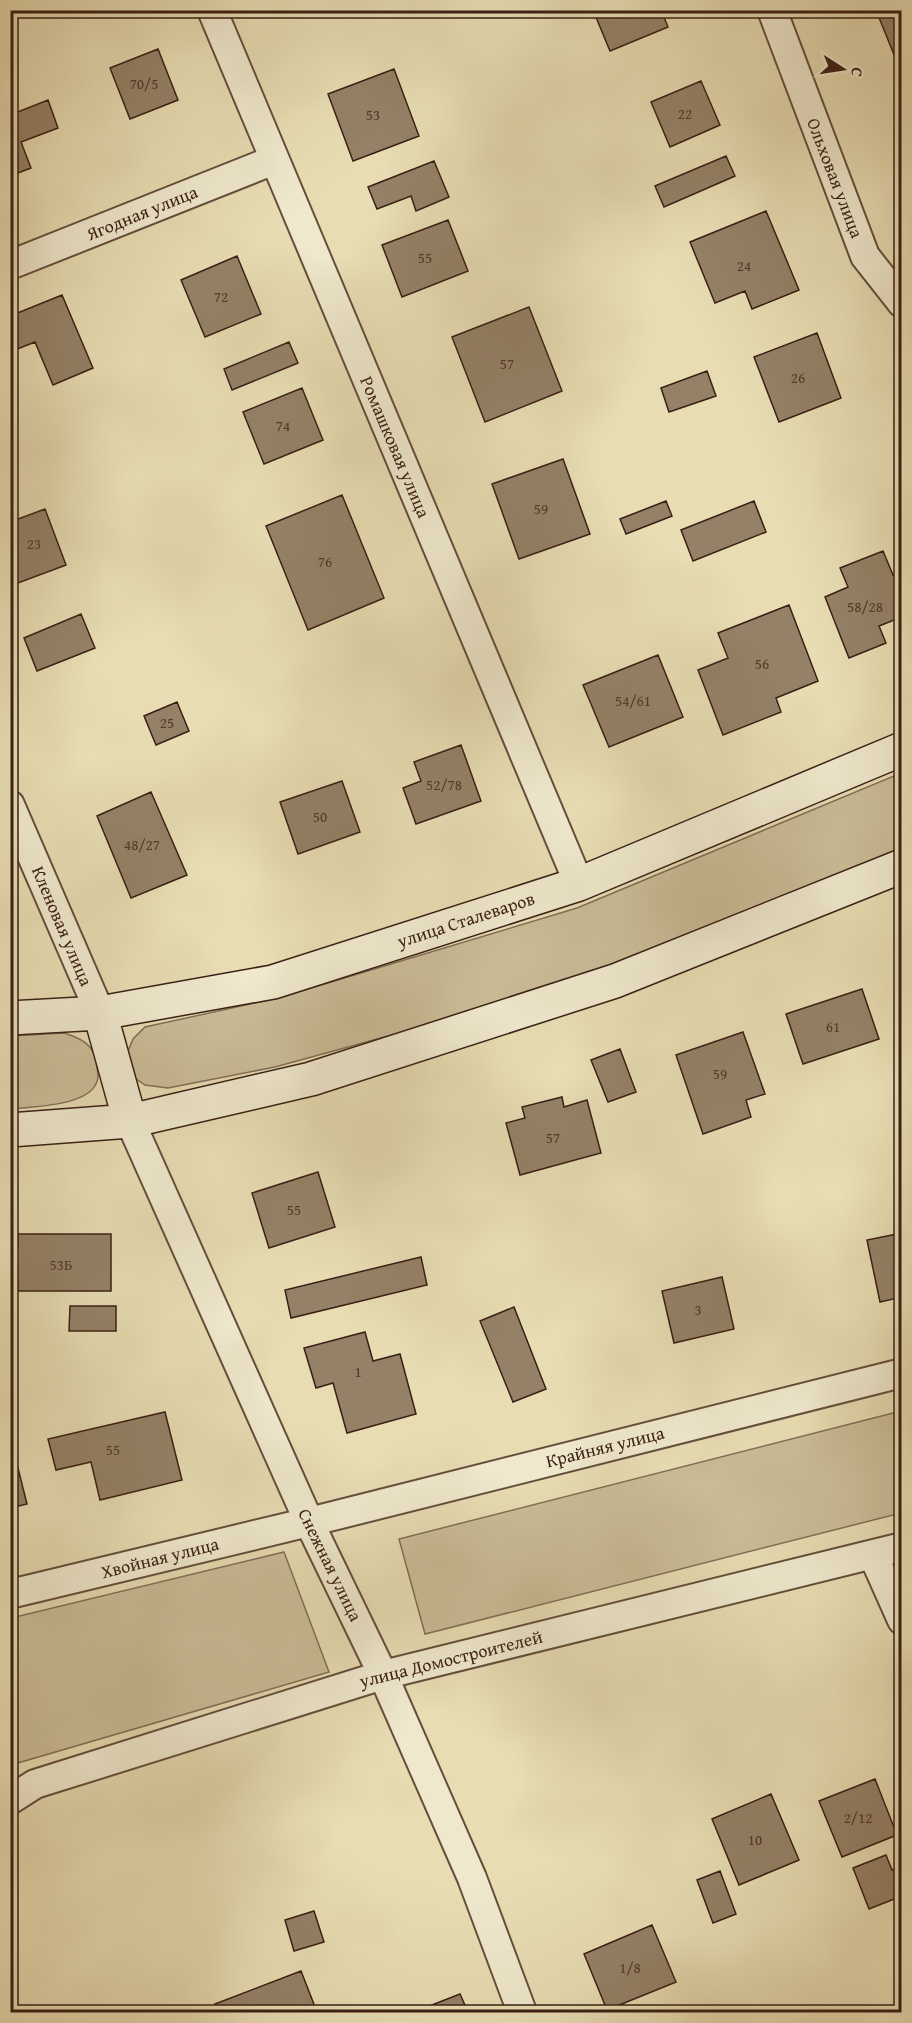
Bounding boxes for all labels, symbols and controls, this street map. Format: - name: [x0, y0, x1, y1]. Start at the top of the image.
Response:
- north arrow: [813, 39, 873, 99]
- text: С: [845, 65, 870, 79]
- house number: 70/5: [130, 73, 158, 94]
- house number: 22: [678, 103, 692, 124]
- house number: 53: [366, 104, 380, 125]
- street label: Ольховая улица: [800, 114, 871, 242]
- street label: Ягодная улица: [81, 178, 202, 247]
- house number: 55: [418, 247, 432, 268]
- house number: 24: [737, 255, 751, 276]
- house number: 72: [214, 286, 228, 307]
- house number: 57: [500, 353, 514, 374]
- house number: 26: [791, 367, 805, 388]
- street label: Ромашковая улица: [353, 372, 438, 522]
- house number: 74: [276, 415, 290, 436]
- house number: 59: [534, 498, 548, 519]
- house number: 23: [27, 533, 41, 554]
- house number: 76: [318, 551, 332, 572]
- house number: 58/28: [847, 596, 883, 617]
- house number: 56: [755, 653, 769, 674]
- house number: 54/61: [615, 690, 651, 711]
- house number: 25: [160, 712, 174, 733]
- house number: 52/78: [426, 774, 462, 795]
- house number: 50: [313, 806, 327, 827]
- house number: 48/27: [124, 834, 160, 855]
- street label: Кленовая улица: [25, 862, 100, 990]
- street label: улица Сталеваров: [393, 885, 538, 955]
- house number: 61: [826, 1016, 840, 1037]
- house number: 59: [713, 1063, 727, 1084]
- house number: 57: [546, 1127, 560, 1148]
- house number: 55: [287, 1199, 301, 1220]
- house number: 53Б: [50, 1254, 72, 1275]
- house number: 3: [694, 1299, 702, 1320]
- house number: 1: [354, 1361, 362, 1382]
- street label: Крайняя улица: [543, 1419, 667, 1474]
- house number: 55: [106, 1439, 120, 1460]
- street label: Снежная улица: [291, 1504, 370, 1626]
- street label: Хвойная улица: [98, 1530, 222, 1585]
- street label: улица Домостроителей: [356, 1623, 546, 1695]
- house number: 2/12: [844, 1807, 872, 1828]
- house number: 10: [748, 1829, 762, 1850]
- house number: 1/8: [619, 1957, 641, 1978]

